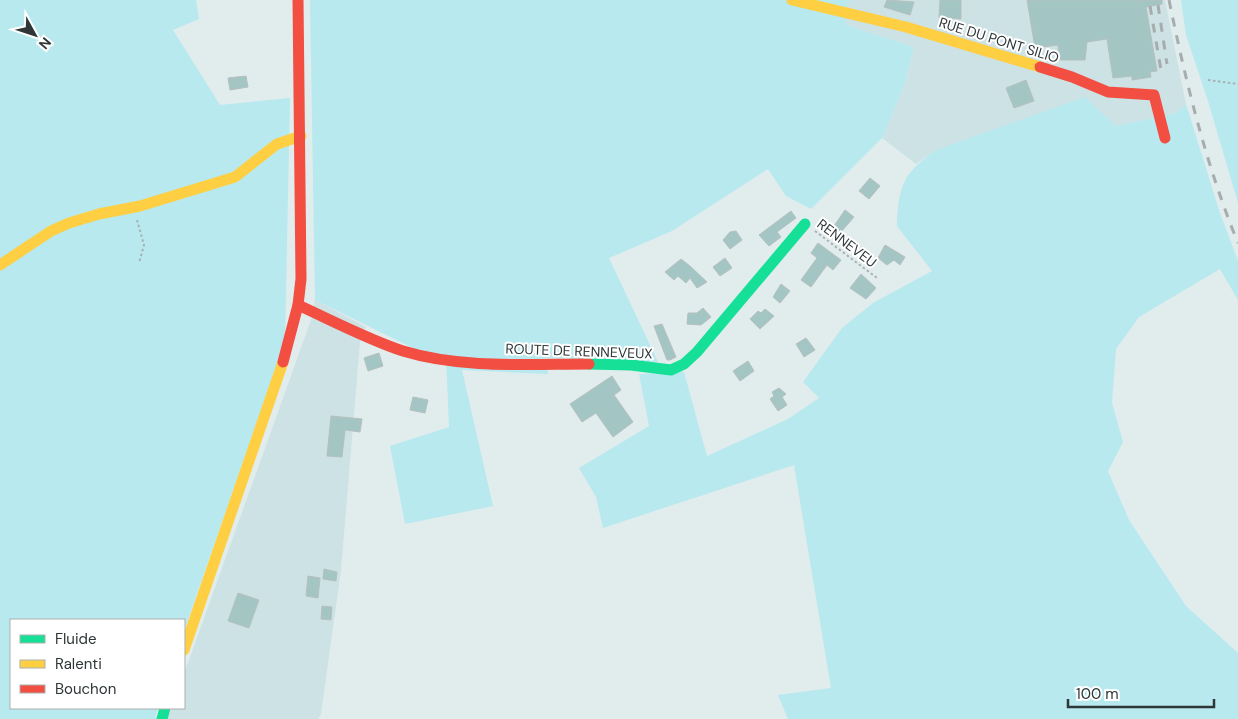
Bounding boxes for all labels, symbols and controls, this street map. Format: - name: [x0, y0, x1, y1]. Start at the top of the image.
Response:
- north arrow: [10, 10, 60, 60]
- street label: RUE DU PONT SILIO: [937, 13, 1061, 67]
- text: N: [35, 34, 55, 53]
- street label: RENNEVEU: [814, 215, 880, 271]
- street label: ROUTE DE RENNEVEUX: [505, 339, 653, 363]
- legend: [10, 619, 185, 709]
- text: Fluide: [55, 629, 97, 649]
- text: Ralenti: [55, 654, 102, 674]
- scale bar: [1068, 676, 1214, 708]
- text: Bouchon: [55, 679, 116, 699]
- text: 100 m: [1076, 684, 1119, 704]

